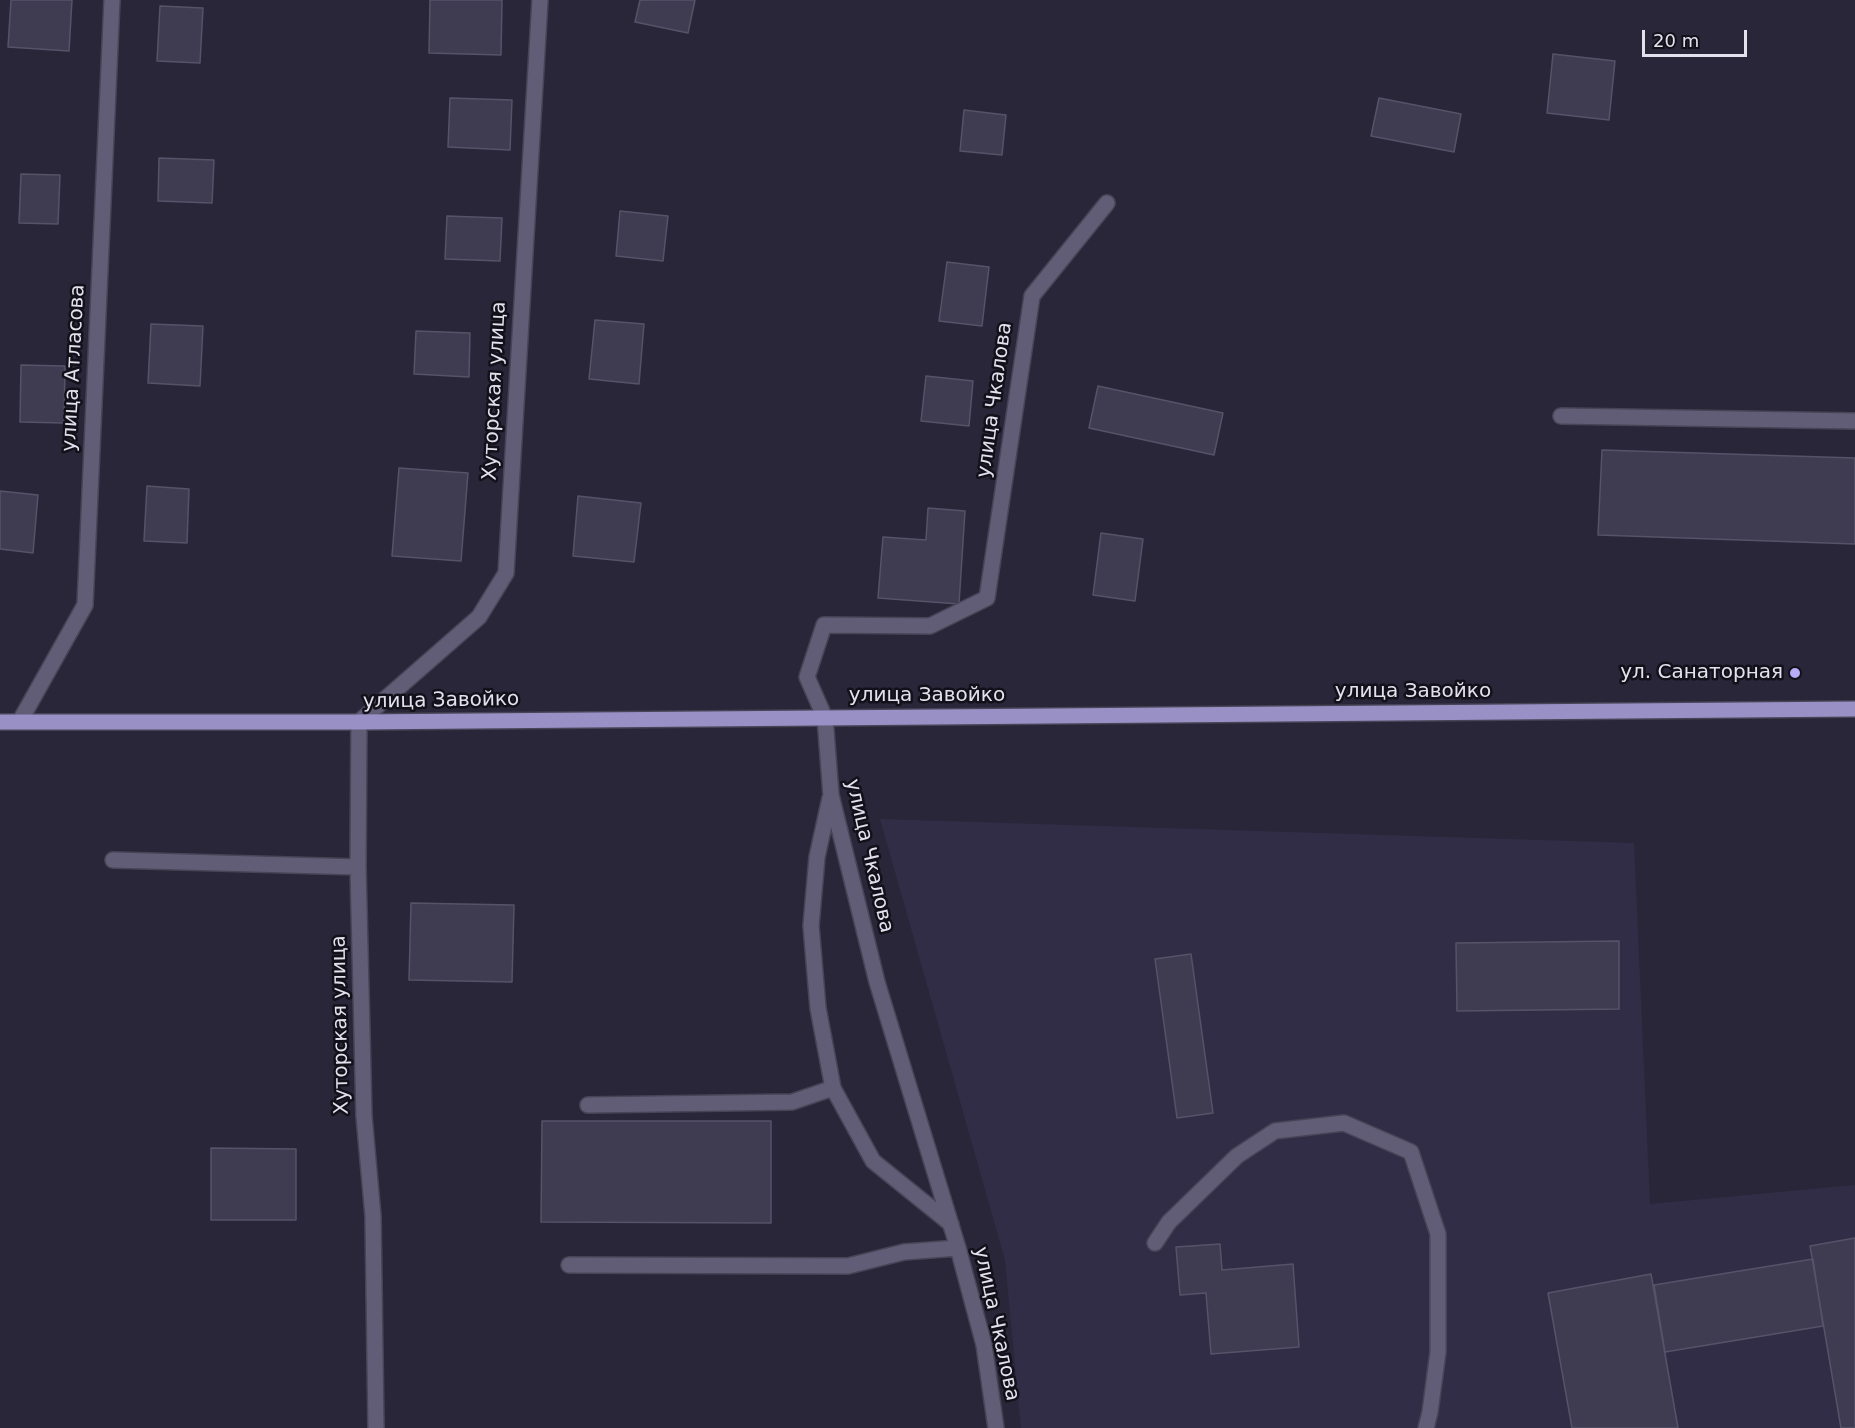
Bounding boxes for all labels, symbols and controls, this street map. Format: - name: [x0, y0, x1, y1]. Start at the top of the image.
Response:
- scale bar: [1645, 18, 1750, 56]
- text: 20 m: [1653, 30, 1699, 51]
- street label: улица Атласова: [58, 284, 90, 452]
- street label: Хуторская улица: [478, 301, 512, 481]
- street label: улица Чкалова: [972, 321, 1018, 479]
- place label: ул. Санаторная: [1620, 661, 1783, 685]
- marker: ул. Санаторная: [1788, 666, 1802, 680]
- street label: улица Завойко: [1335, 680, 1491, 704]
- street label: улица Завойко: [849, 684, 1005, 708]
- street label: улица Завойко: [363, 688, 519, 714]
- street label: улица Чкалова: [840, 777, 898, 935]
- street label: Хуторская улица: [327, 935, 355, 1115]
- street label: улица Чкалова: [968, 1245, 1024, 1403]

